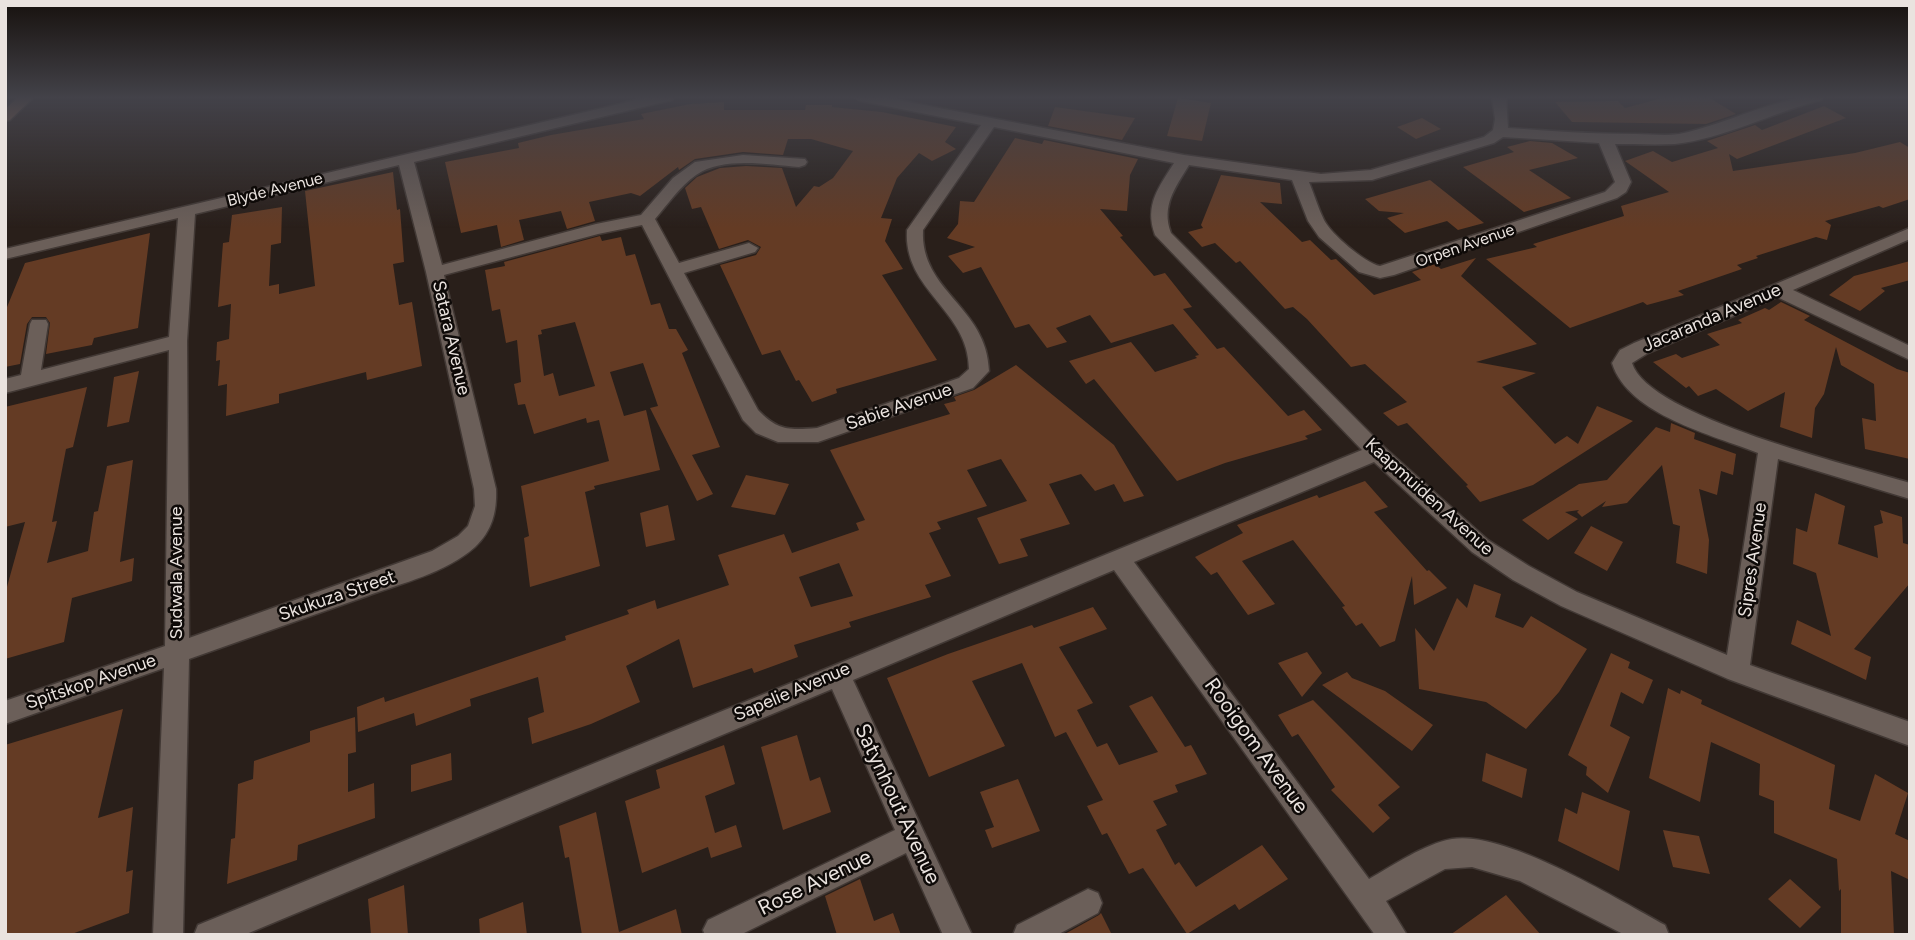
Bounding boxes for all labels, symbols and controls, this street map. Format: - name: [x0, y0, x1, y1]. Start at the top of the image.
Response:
- street label: Blyde Avenue: [225, 169, 325, 211]
- street label: Orpen Avenue: [1413, 220, 1517, 272]
- street label: Satara Avenue: [427, 279, 475, 397]
- street label: Jacaranda Avenue: [1640, 279, 1784, 357]
- street label: Sabie Avenue: [843, 379, 955, 435]
- street label: Kaapmuiden Avenue: [1360, 434, 1498, 560]
- street label: Sipres Avenue: [1734, 501, 1772, 619]
- street label: Sudwala Avenue: [166, 506, 188, 640]
- street label: Skukuza Street: [276, 566, 398, 626]
- street label: Spitskop Avenue: [23, 650, 159, 714]
- street label: Sapelie Avenue: [731, 658, 853, 726]
- street label: Rooigom Avenue: [1199, 673, 1313, 819]
- street label: Satynhout Avenue: [849, 720, 945, 888]
- street label: Rose Avenue: [754, 845, 876, 921]

